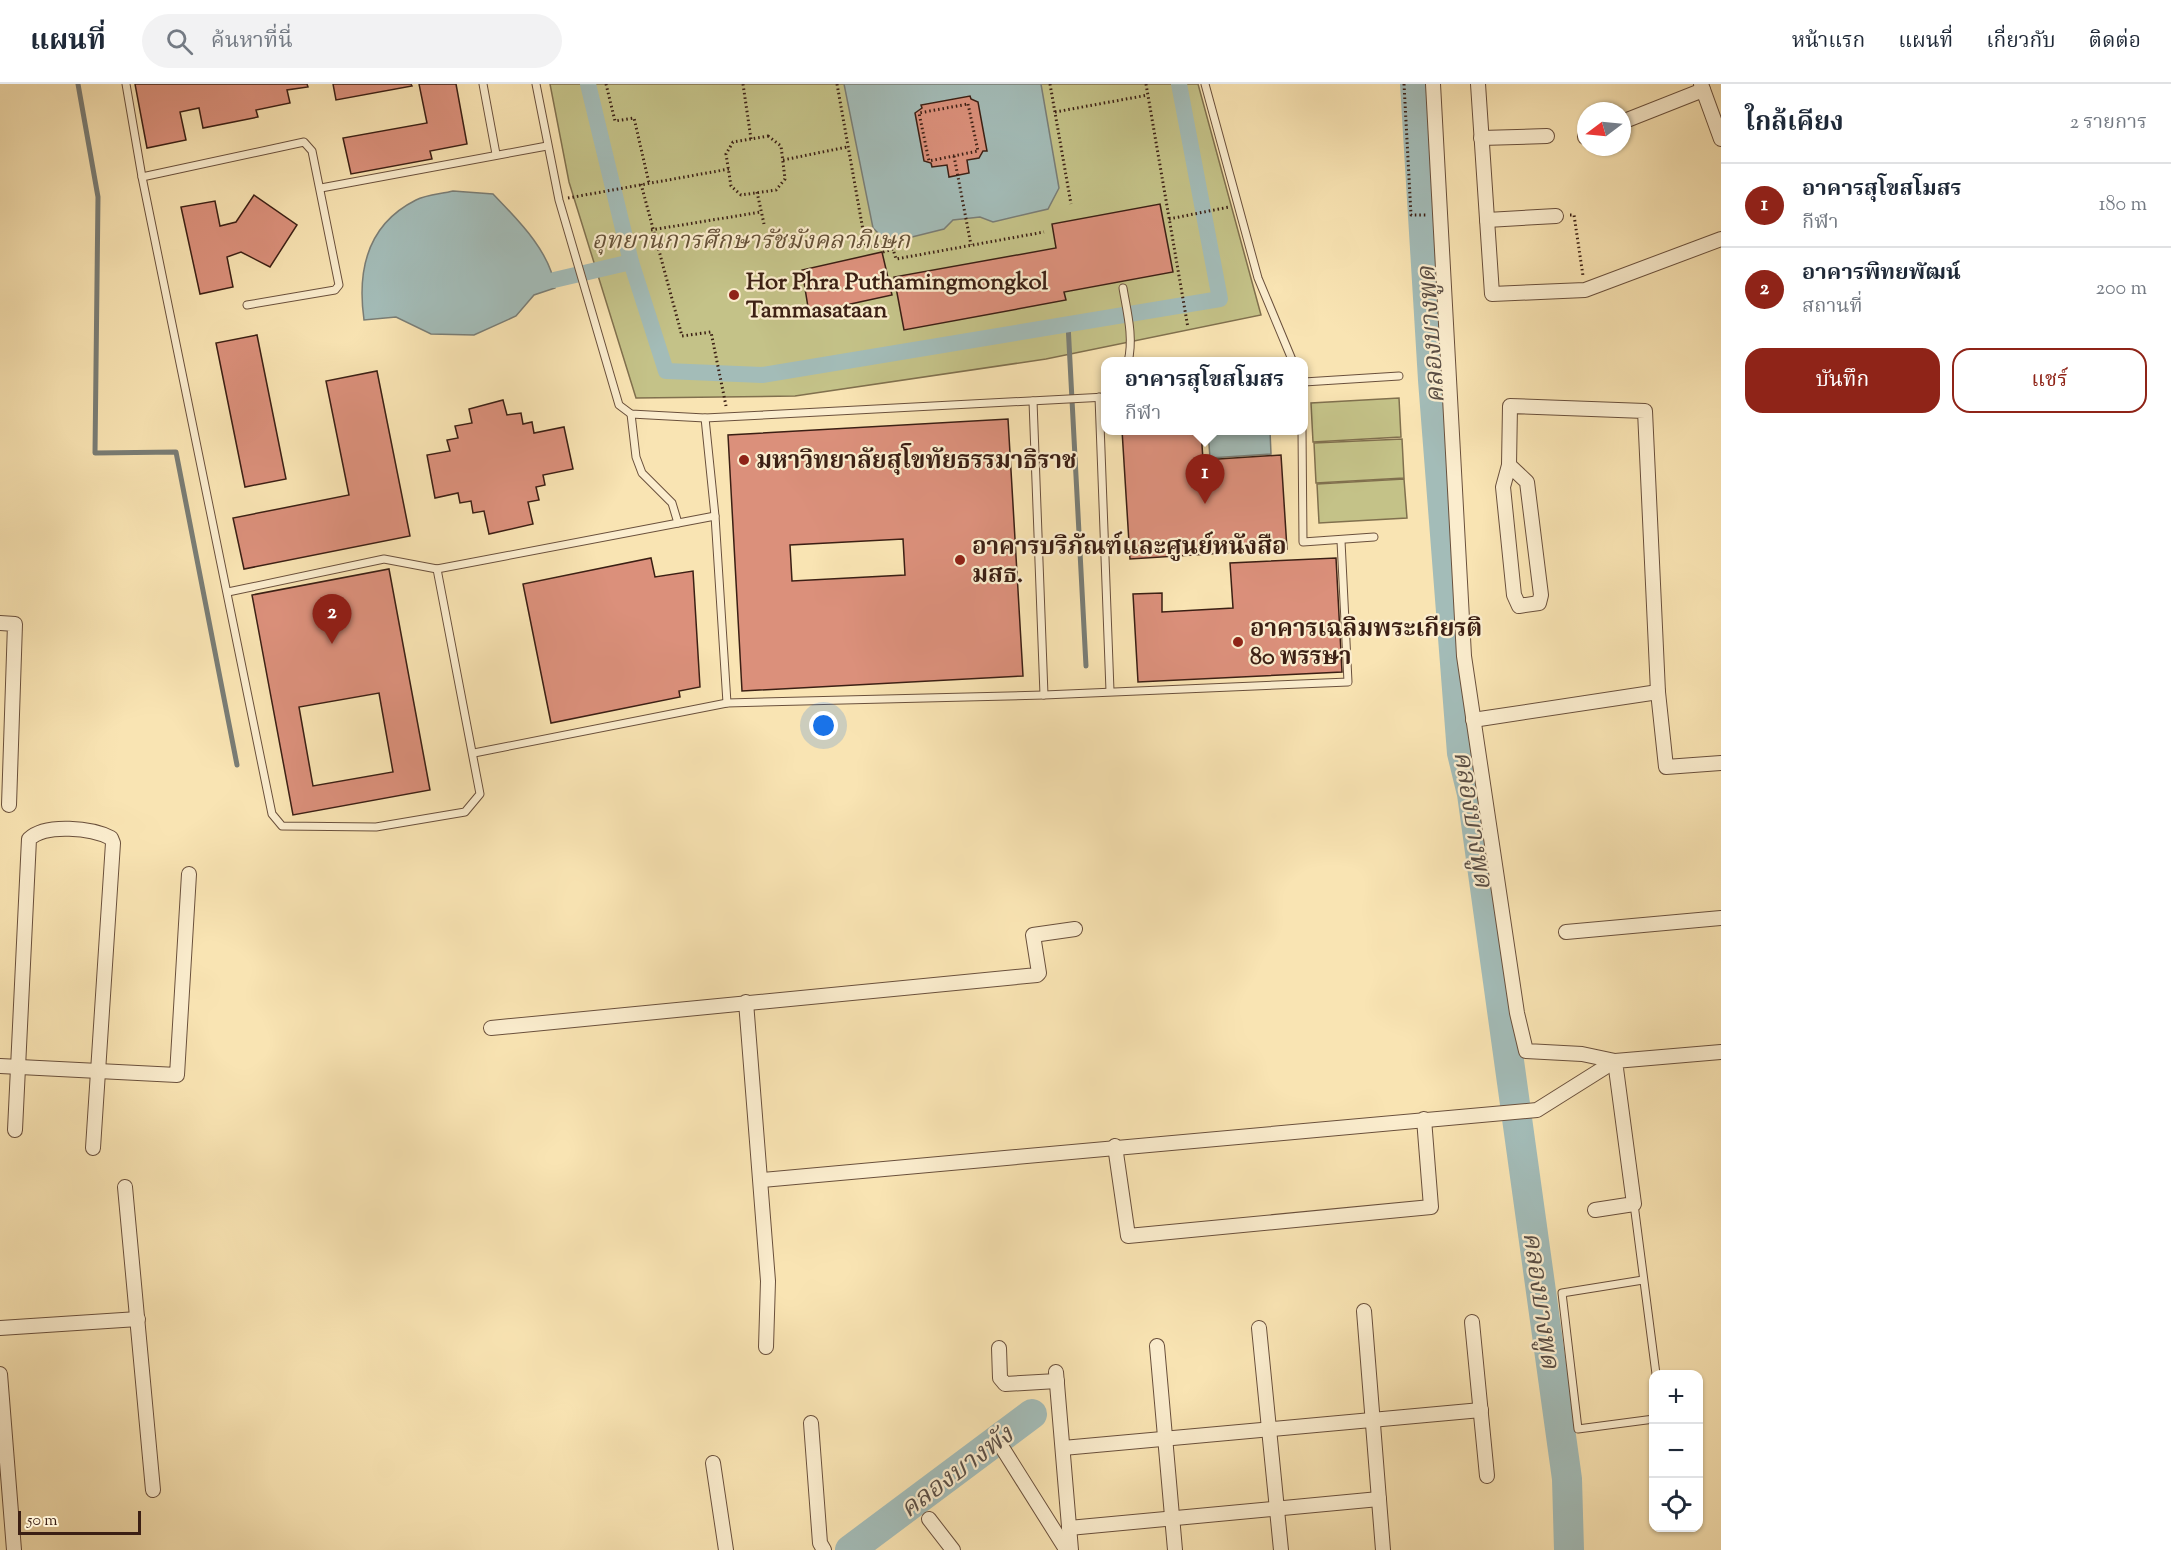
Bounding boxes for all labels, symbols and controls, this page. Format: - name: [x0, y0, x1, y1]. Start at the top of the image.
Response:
- search box: [142, 14, 562, 68]
- text: แผนที่: [30, 22, 106, 62]
- icon: search: [163, 25, 196, 58]
- text: ค้นหาที่นี่: [211, 26, 293, 58]
- text: หน้าแรก: [1792, 27, 1865, 57]
- text: แผนที่: [1898, 27, 1953, 57]
- text: เกี่ยวกับ: [1986, 27, 2056, 57]
- text: ติดต่อ: [2089, 27, 2141, 57]
- north arrow: [1577, 102, 1631, 156]
- text: ใกล้เคียง: [1745, 105, 1844, 142]
- text: 2 รายการ: [2070, 109, 2147, 138]
- text: อาคารสุโขสโมสร: [1802, 174, 1961, 206]
- text: 1: [1761, 191, 1768, 220]
- text: 180 m: [2099, 191, 2147, 220]
- text: กีฬา: [1802, 209, 1838, 238]
- park label: อุทยานการศึกษารัชมังคลาภิเษก: [592, 225, 912, 259]
- text: อาคารพิทยพัฒน์: [1802, 258, 1961, 290]
- water label: คลองบางพูด: [1409, 264, 1456, 405]
- place label: Hor Phra Puthamingmongkol Tammasataan: [746, 266, 1049, 328]
- text: 2: [1760, 275, 1769, 304]
- text: 200 m: [2096, 275, 2147, 304]
- marker: Hor Phra Puthamingmongkol Tammasataan: [727, 288, 741, 302]
- text: สถานที่: [1802, 293, 1863, 322]
- button: บันทึก: [1745, 348, 1940, 413]
- button: แชร์: [1952, 348, 2147, 413]
- popup: [1101, 357, 1308, 435]
- text: อาคารสุโขสโมสร: [1125, 365, 1284, 397]
- text: กีฬา: [1125, 400, 1161, 429]
- place label: มหาวิทยาลัยสุโขทัยธรรมาธิราช: [756, 443, 1077, 479]
- marker: มหาวิทยาลัยสุโขทัยธรรมาธิราช: [737, 453, 751, 467]
- pin: 1: [1186, 454, 1224, 504]
- place label: อาคารบริภัณฑ์และศูนย์หนังสือ มสธ.: [972, 531, 1287, 593]
- marker: อาคารบริภัณฑ์และศูนย์หนังสือ มสธ.: [953, 553, 967, 567]
- pin: 2: [312, 594, 352, 644]
- place label: อาคารเฉลิมพระเกียรติ 80 พรรษา: [1250, 613, 1482, 675]
- marker: อาคารเฉลิมพระเกียรติ 80 พรรษา: [1231, 635, 1245, 649]
- your location: [809, 711, 838, 740]
- water label: คลองบางพูด: [1442, 749, 1501, 892]
- water label: คลองบางพูด: [1512, 1230, 1568, 1372]
- map controls: [1649, 1370, 1703, 1532]
- button: +: [1649, 1370, 1703, 1424]
- water label: คลองบางพัง: [893, 1417, 1023, 1528]
- button: −: [1649, 1424, 1703, 1478]
- button: locate: [1649, 1478, 1703, 1532]
- scale bar: [18, 1508, 141, 1536]
- text: 50 m: [27, 1510, 58, 1533]

